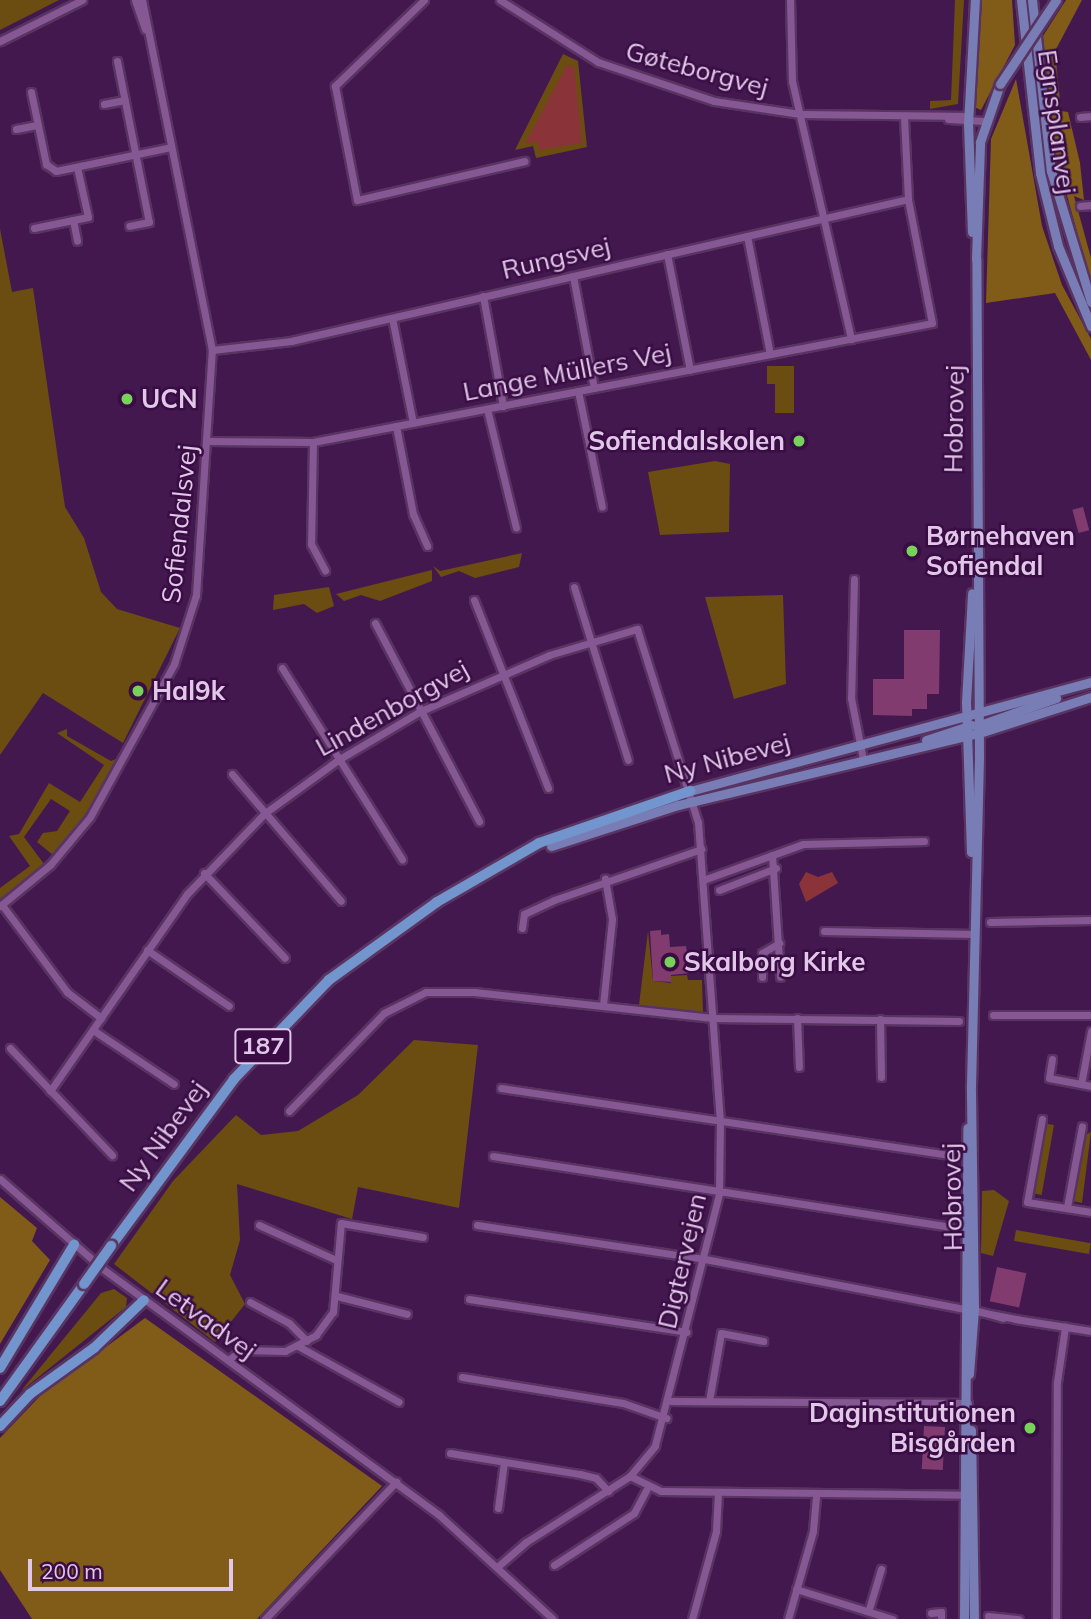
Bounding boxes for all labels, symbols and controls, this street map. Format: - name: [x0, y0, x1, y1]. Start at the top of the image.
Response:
- street label: Gøteborgvej: [622, 35, 772, 103]
- street label: Egnsplanvej: [1031, 48, 1083, 196]
- street label: Rungsvej: [499, 230, 613, 286]
- street label: Lange Müllers Vej: [460, 337, 674, 407]
- street label: Hobrovej: [937, 365, 971, 473]
- place label: UCN: [141, 383, 198, 415]
- marker: UCN: [119, 391, 135, 407]
- place label: Sofiendalskolen: [588, 425, 785, 457]
- marker: Sofiendalskolen: [791, 433, 807, 449]
- street label: Sofiendalsvej: [155, 443, 203, 605]
- place label: Børnehaven Sofiendal: [926, 520, 1075, 582]
- marker: Børnehaven Sofiendal: [904, 543, 920, 559]
- street label: Lindenborgvej: [310, 653, 474, 763]
- place label: Hal9k: [152, 675, 225, 707]
- marker: Hal9k: [130, 683, 146, 699]
- street label: Ny Nibevej: [661, 726, 793, 790]
- place label: Skalborg Kirke: [684, 946, 865, 978]
- marker: Skalborg Kirke: [662, 954, 678, 970]
- road number: 187: [233, 1026, 293, 1066]
- street label: Ny Nibevej: [112, 1075, 214, 1197]
- street label: Hobrovej: [935, 1143, 969, 1251]
- street label: Digtervejen: [651, 1190, 713, 1332]
- street label: Letvadvej: [150, 1272, 262, 1366]
- place label: Daginstitutionen Bisgården: [809, 1397, 1016, 1458]
- marker: Daginstitutionen Bisgården: [1022, 1420, 1038, 1436]
- scale bar: [32, 1546, 236, 1590]
- text: 200 m: [41, 1558, 103, 1584]

